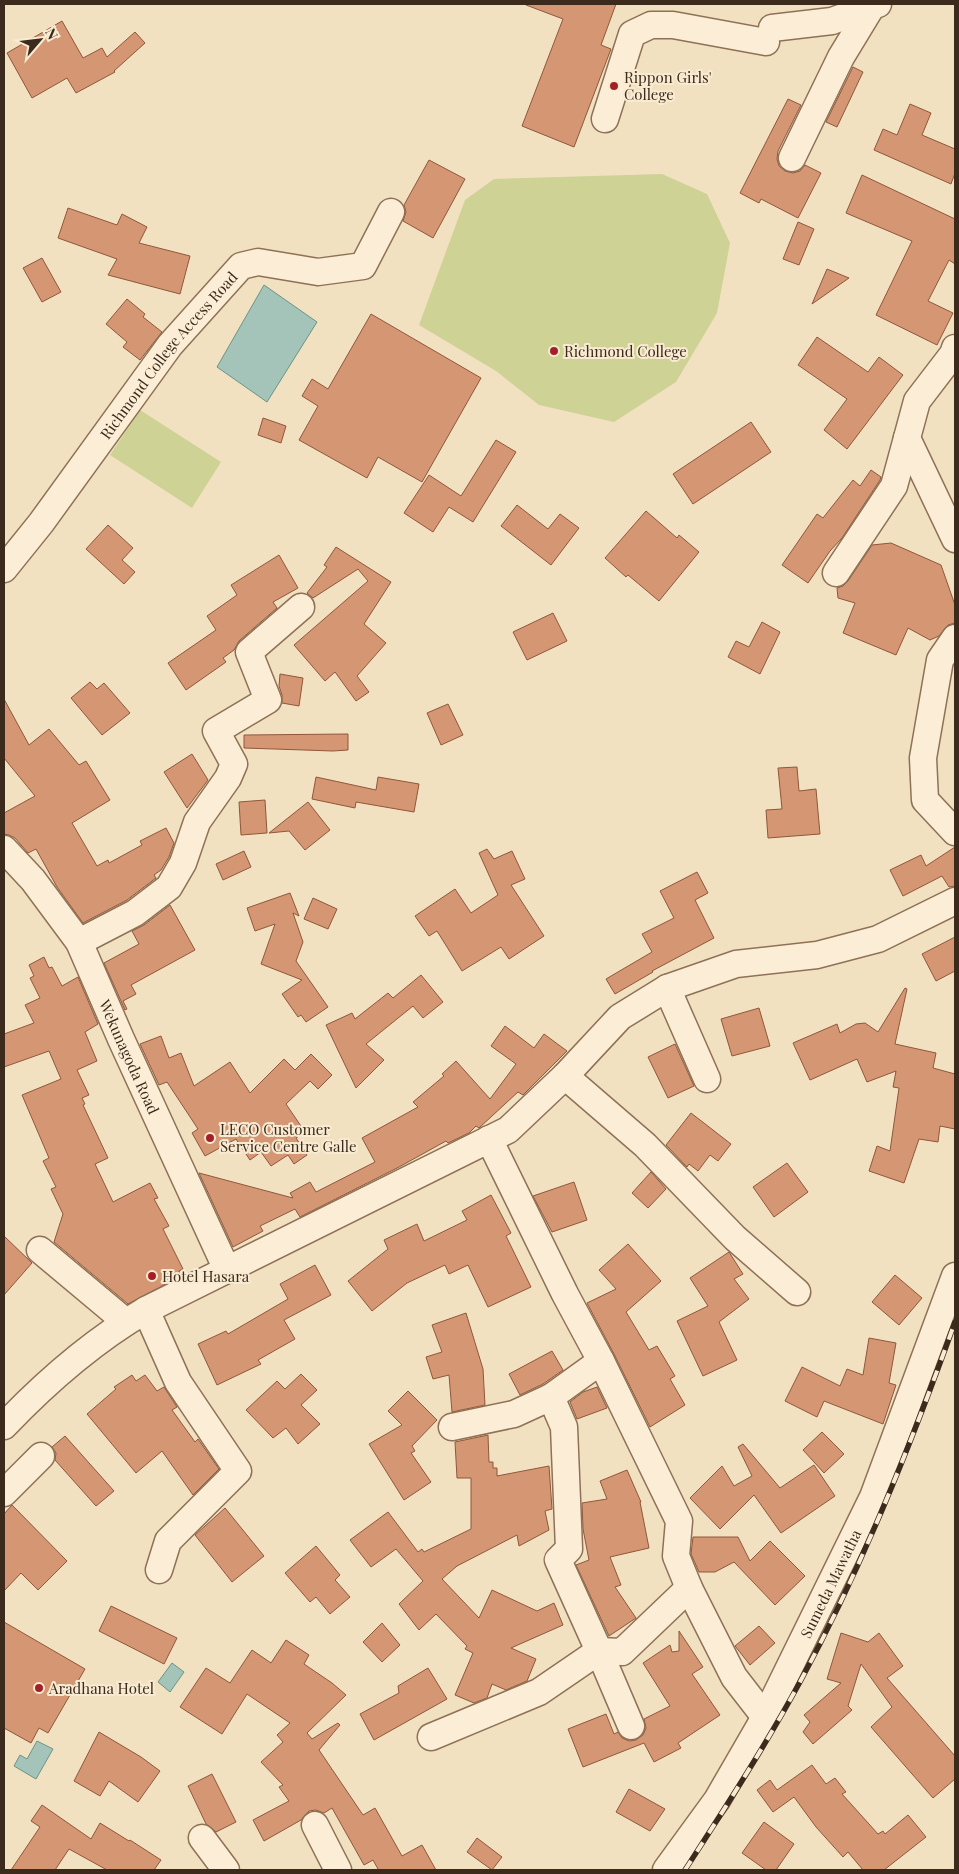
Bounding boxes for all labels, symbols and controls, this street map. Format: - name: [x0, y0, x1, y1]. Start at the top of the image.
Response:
- north arrow: [15, 15, 65, 65]
- text: N: [41, 25, 63, 43]
- place label: Rippon Girls' College: [624, 67, 712, 104]
- marker: Rippon Girls' College: [608, 80, 620, 92]
- street label: Richmond College Access Road: [95, 267, 242, 443]
- place label: Richmond College: [564, 341, 687, 361]
- marker: Richmond College: [548, 345, 560, 357]
- street label: Wekunagoda Road: [95, 995, 164, 1117]
- place label: LECO Customer Service Centre Galle: [220, 1119, 357, 1156]
- marker: LECO Customer Service Centre Galle: [204, 1132, 216, 1144]
- place label: Hotel Hasara: [162, 1266, 250, 1286]
- marker: Hotel Hasara: [146, 1270, 158, 1282]
- street label: Sumeda Mawatha: [795, 1526, 866, 1641]
- place label: Aradhana Hotel: [48, 1678, 154, 1698]
- marker: Aradhana Hotel: [33, 1682, 45, 1694]

